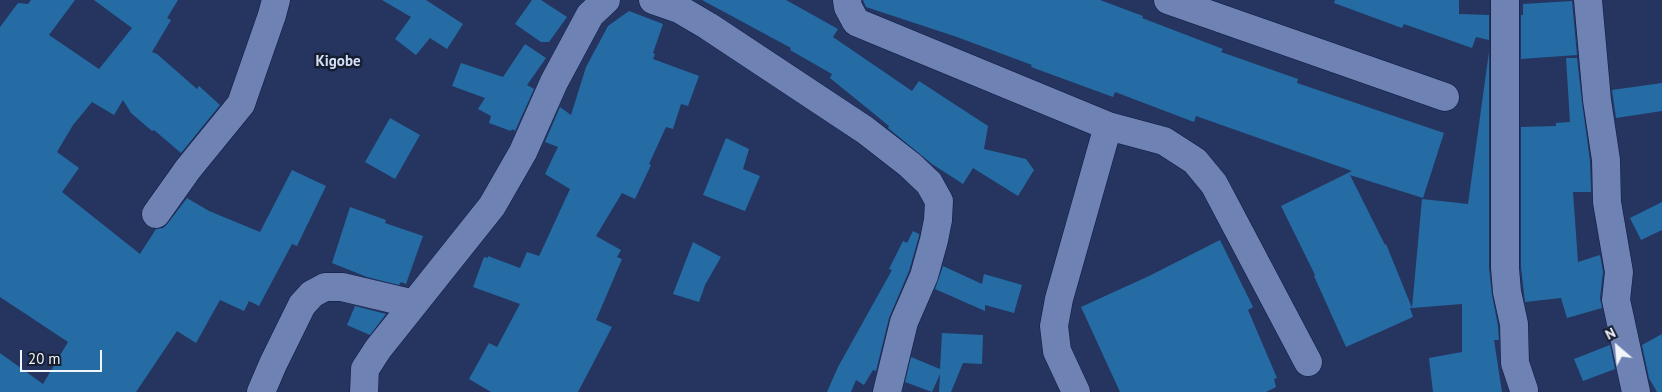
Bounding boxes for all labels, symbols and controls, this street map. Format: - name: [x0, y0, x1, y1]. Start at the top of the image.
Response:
- district label: Kigobe: [315, 53, 361, 71]
- north arrow: [1592, 322, 1642, 372]
- text: N: [1602, 324, 1618, 344]
- scale bar: [22, 340, 105, 372]
- text: 20 m: [28, 349, 61, 368]

